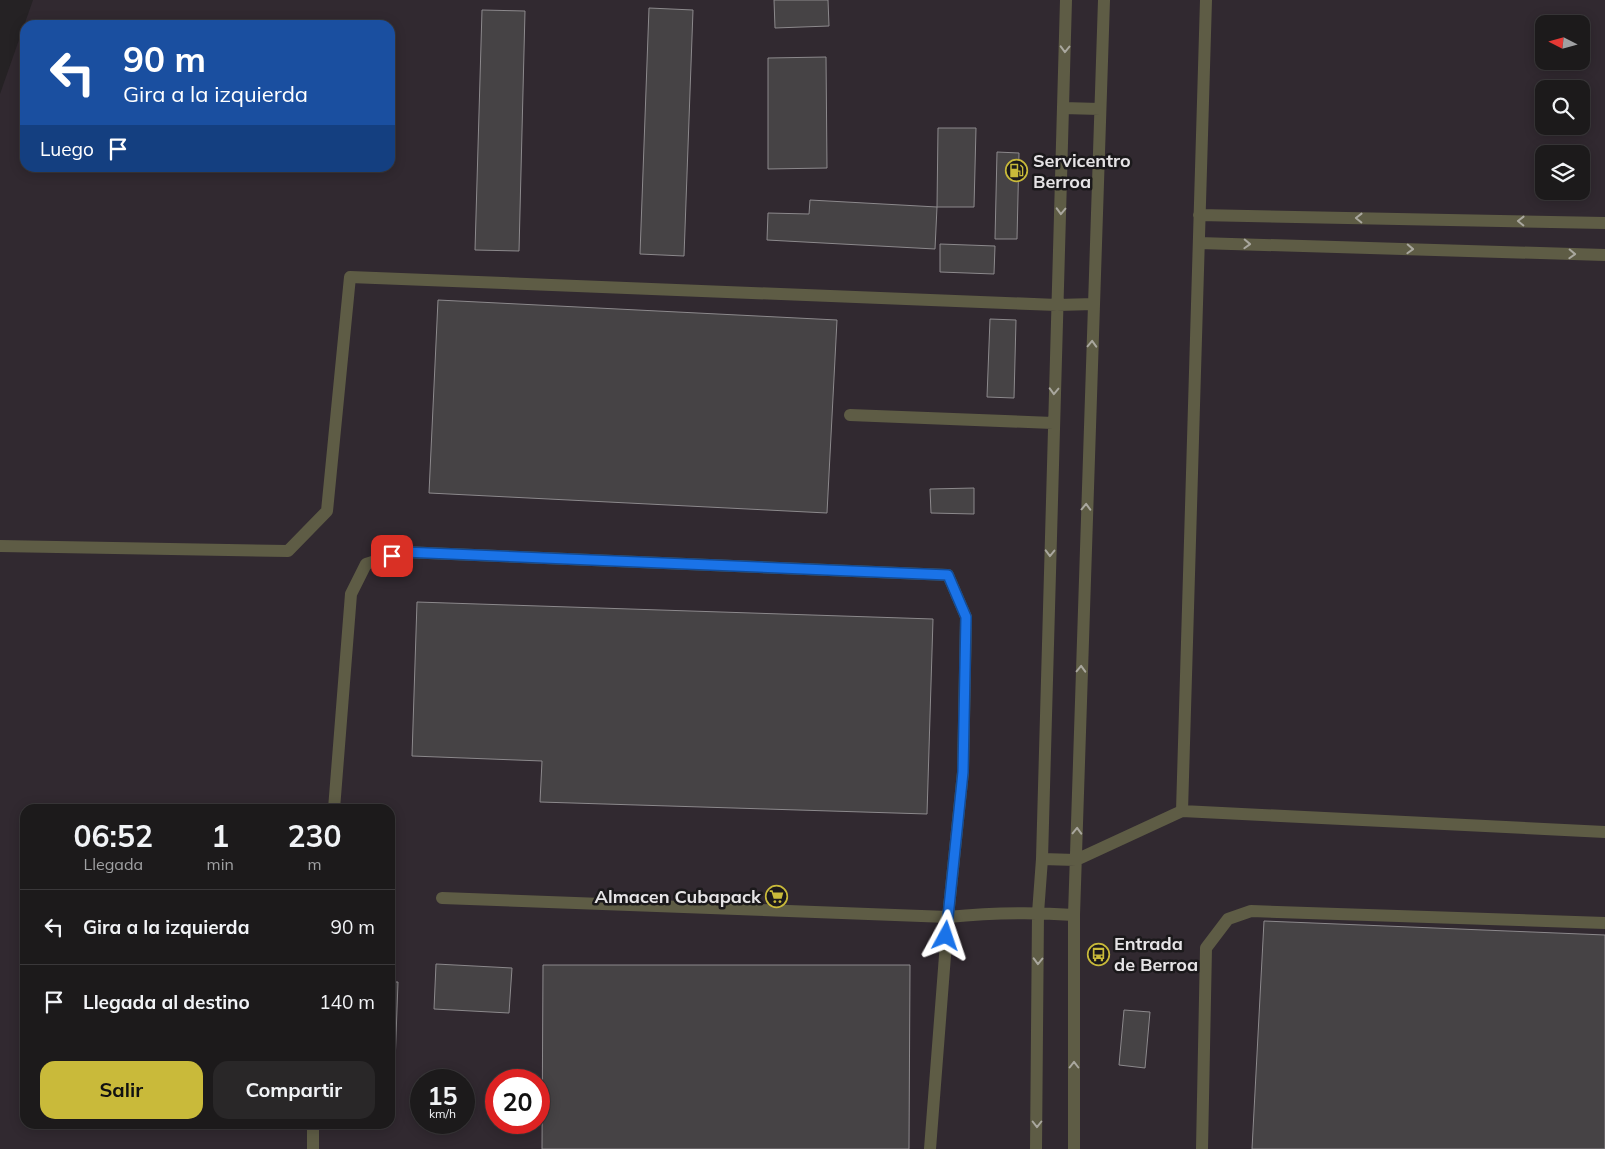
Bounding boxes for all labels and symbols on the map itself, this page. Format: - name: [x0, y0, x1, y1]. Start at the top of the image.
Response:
- north arrow: [1535, 15, 1590, 70]
- one-way arrow: [1060, 45, 1070, 53]
- place label: Servicentro Berroa: [1033, 149, 1131, 193]
- fuel station icon: Servicentro Berroa: [1005, 159, 1029, 183]
- one-way arrow: [1056, 208, 1066, 215]
- one-way arrow: [1355, 213, 1362, 223]
- one-way arrow: [1517, 216, 1525, 226]
- one-way arrow: [1244, 239, 1252, 250]
- one-way arrow: [1406, 244, 1414, 254]
- one-way arrow: [1568, 248, 1576, 259]
- one-way arrow: [1087, 340, 1098, 348]
- one-way arrow: [1049, 387, 1060, 395]
- one-way arrow: [1081, 502, 1092, 510]
- pin: [371, 535, 413, 577]
- one-way arrow: [1044, 550, 1055, 558]
- one-way arrow: [1076, 665, 1087, 673]
- one-way arrow: [1071, 827, 1082, 835]
- place label: Almacen Cubapack: [594, 885, 762, 908]
- supermarket icon: Almacen Cubapack: [765, 885, 789, 909]
- position arrow: [919, 909, 971, 961]
- place label: Entrada de Berroa: [1114, 932, 1198, 976]
- bus stop icon: Entrada de Berroa: [1086, 942, 1110, 966]
- one-way arrow: [1033, 958, 1043, 966]
- one-way arrow: [1069, 1061, 1079, 1069]
- speed limit sign: 20: [485, 1069, 550, 1134]
- one-way arrow: [1032, 1120, 1042, 1128]

